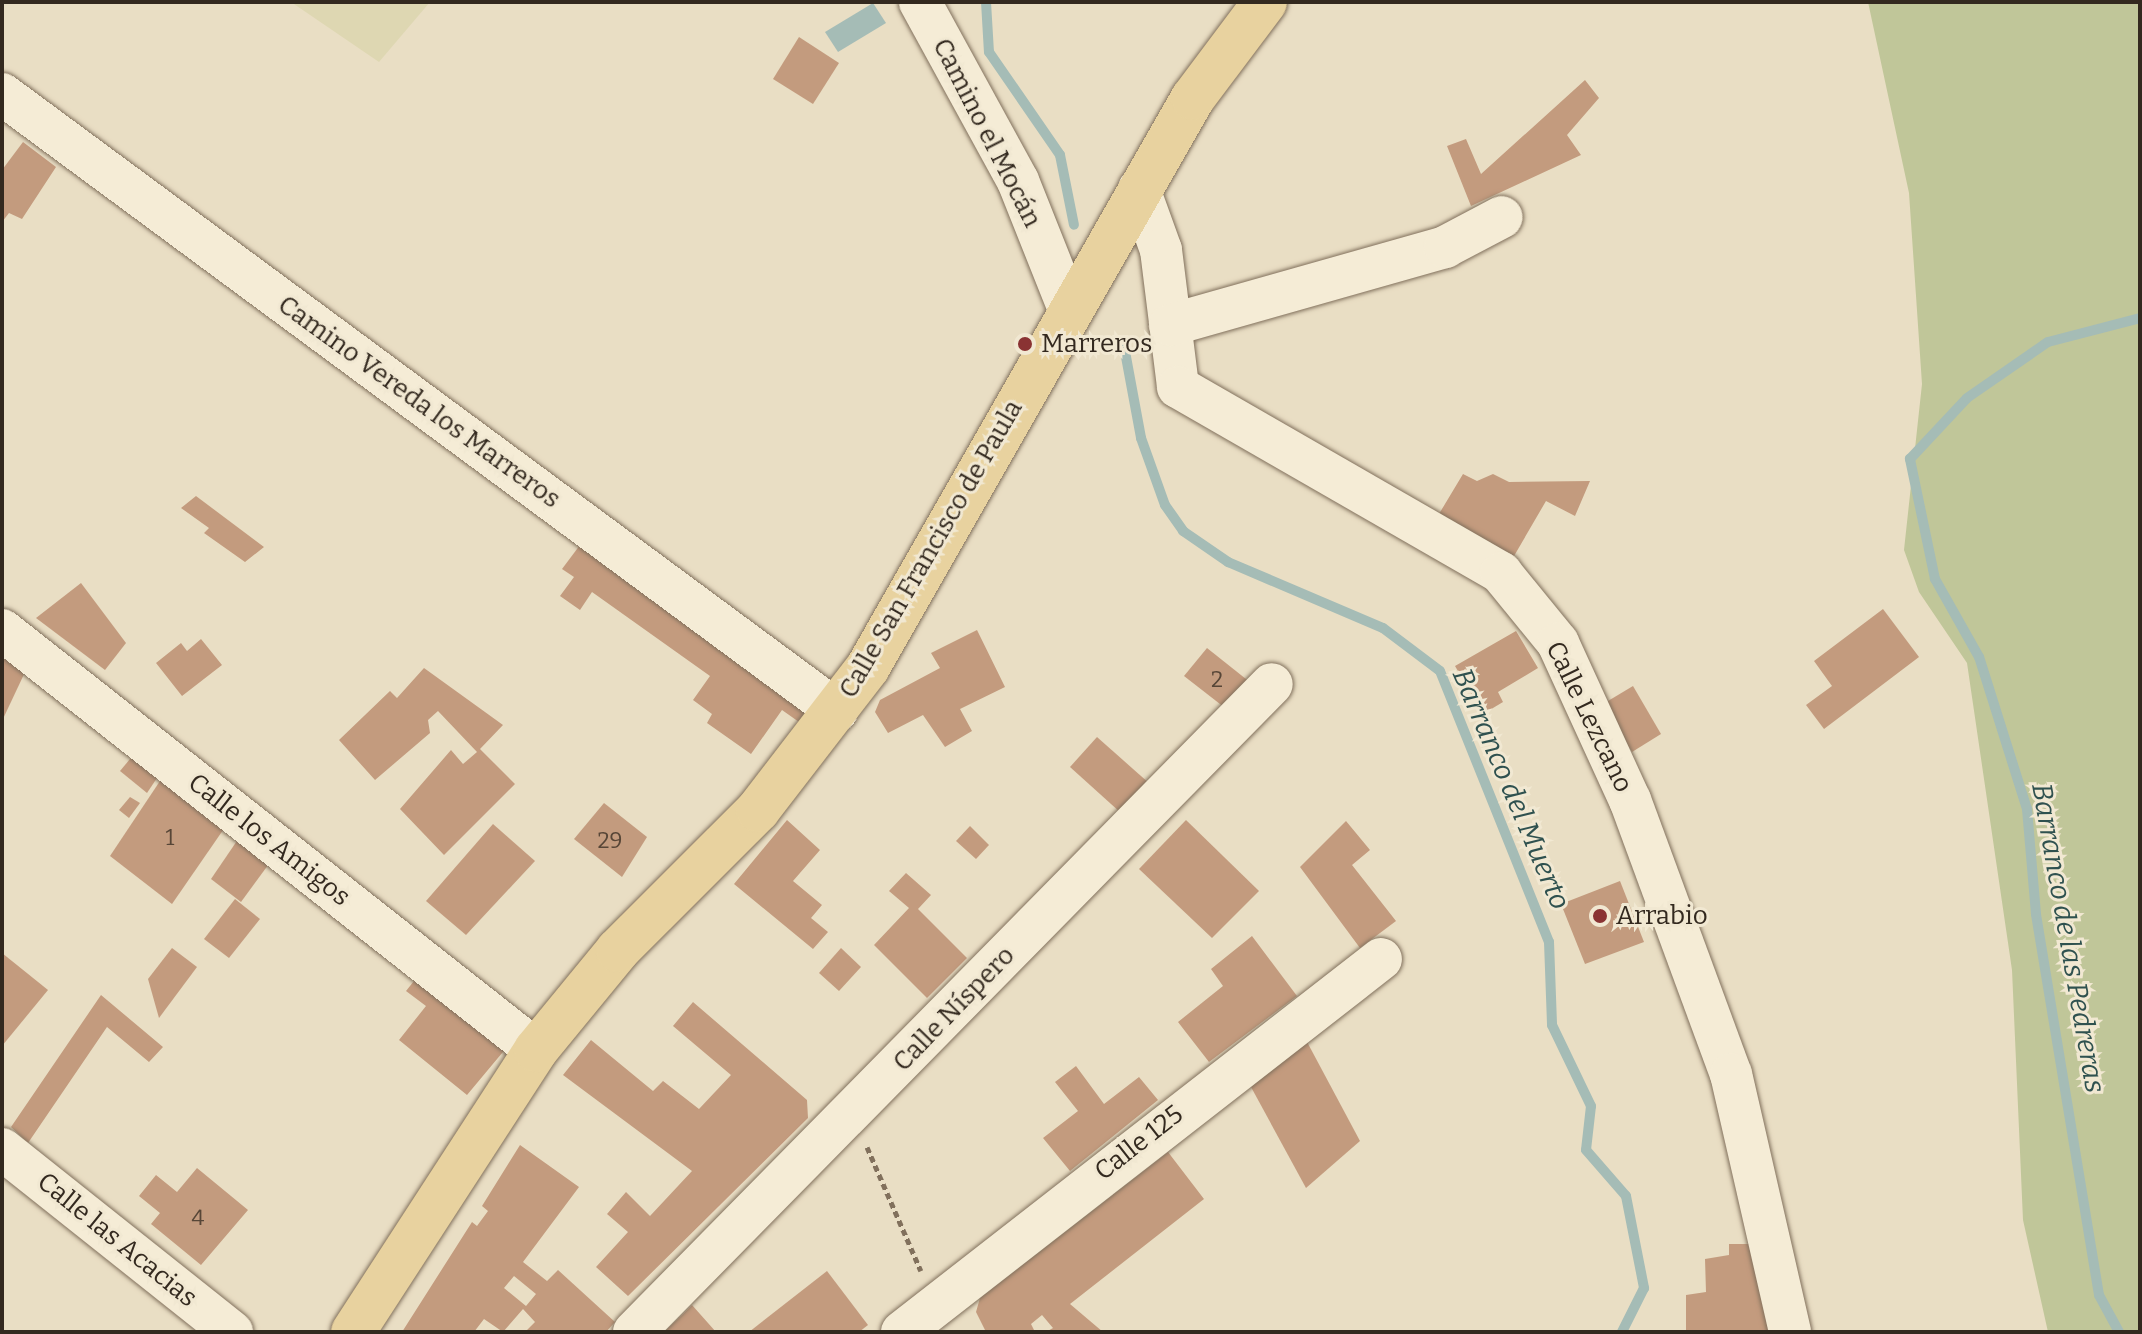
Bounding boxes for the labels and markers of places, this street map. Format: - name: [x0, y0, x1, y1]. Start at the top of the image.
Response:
- place label: Marreros: [1041, 328, 1152, 360]
- marker: Marreros: [1016, 335, 1034, 353]
- place label: Arrabio: [1616, 900, 1708, 932]
- marker: Arrabio: [1591, 907, 1609, 925]

